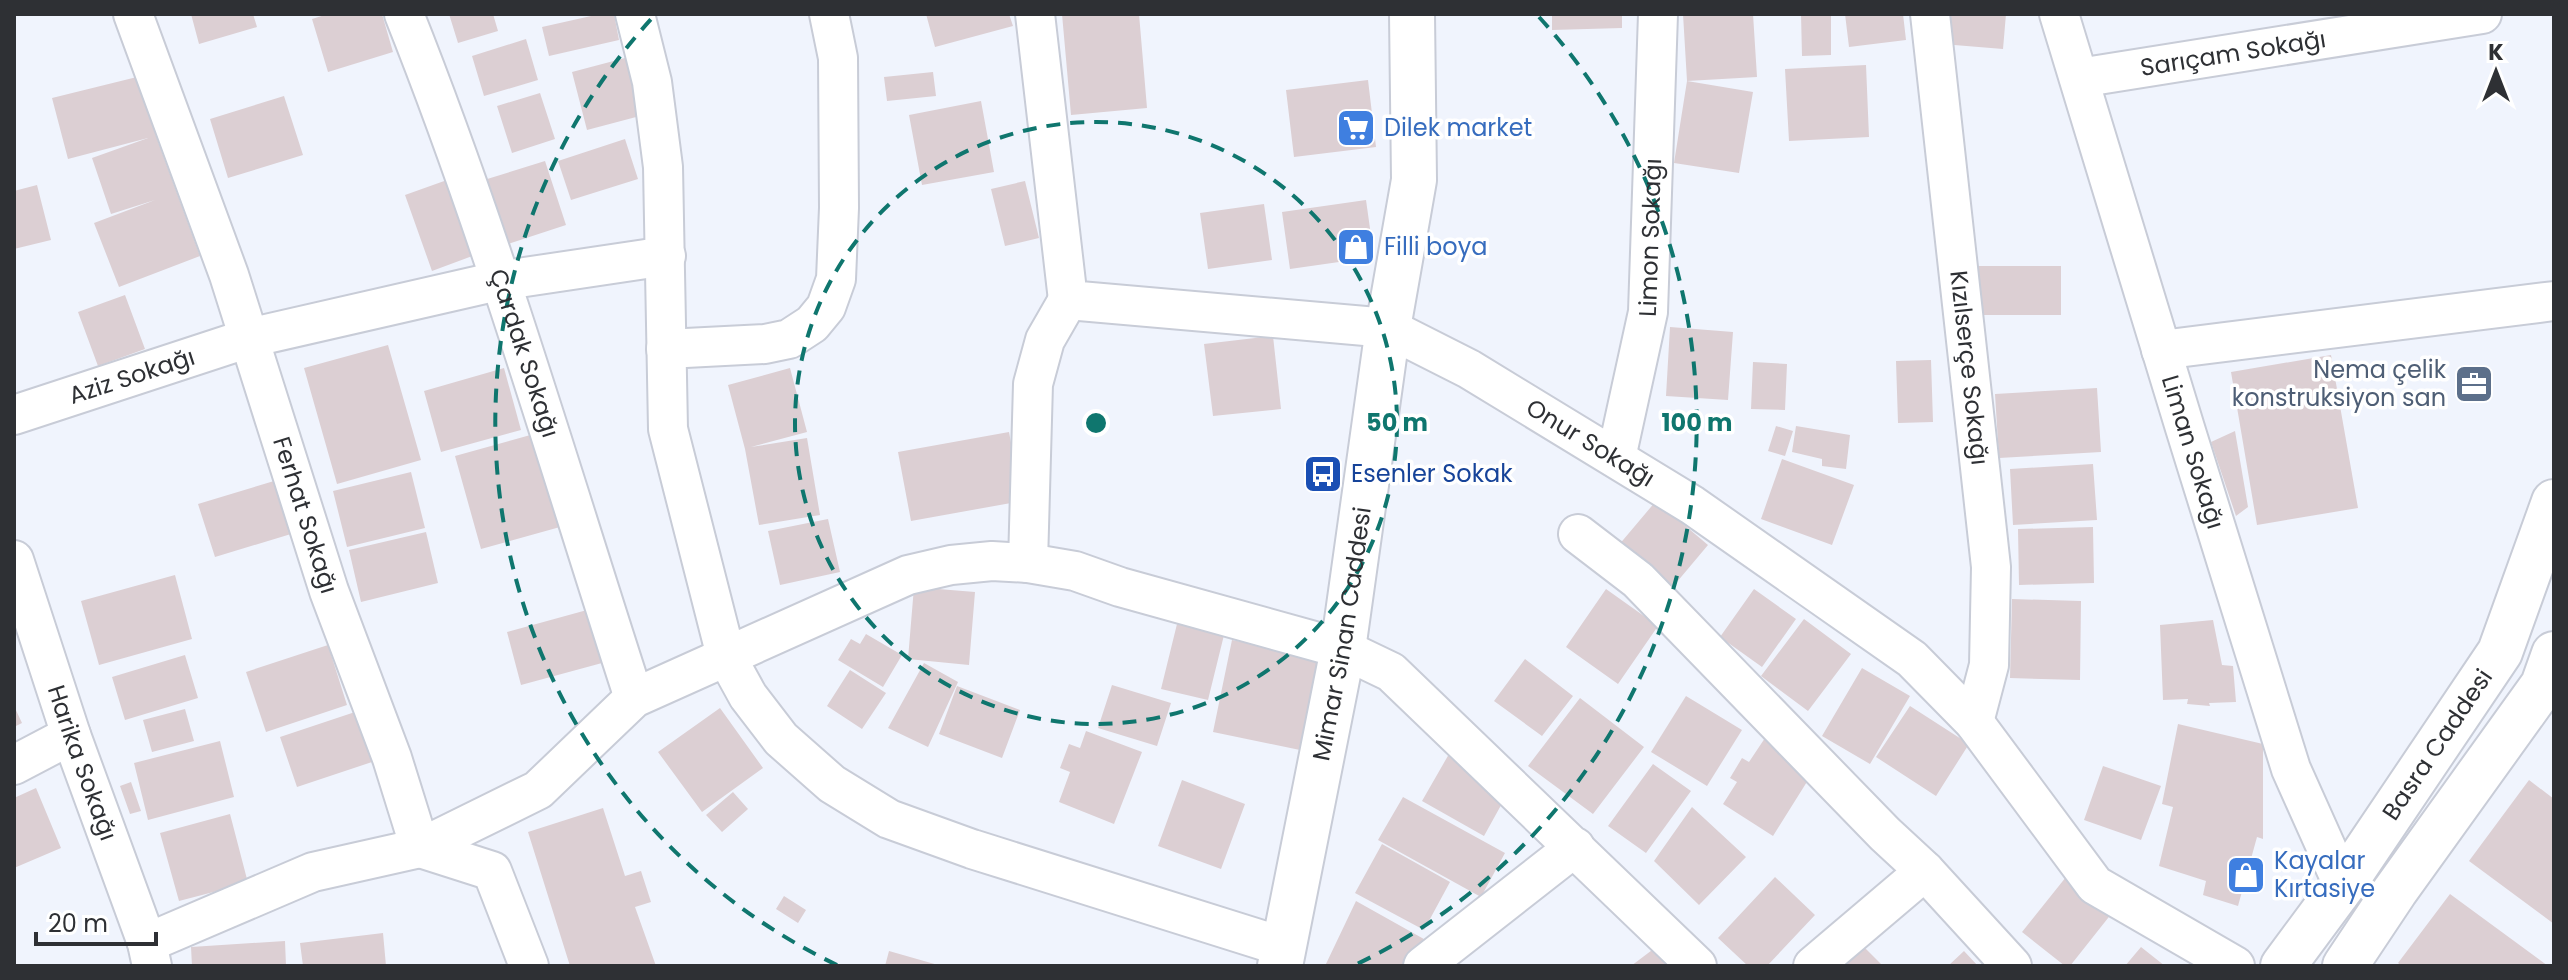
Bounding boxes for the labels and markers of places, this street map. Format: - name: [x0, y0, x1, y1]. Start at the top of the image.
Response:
- supermarket icon: Dilek market: [1335, 107, 1377, 149]
- place label: Dilek market: [1384, 111, 1532, 144]
- shop icon: Filli boya: [1335, 226, 1377, 268]
- place label: Filli boya: [1384, 230, 1487, 263]
- place label: Nema çelik konstruksiyon san: [2232, 353, 2447, 414]
- office icon: Nema çelik konstruksiyon san: [2453, 363, 2495, 405]
- centre of rings: [1082, 409, 1110, 437]
- bus stop icon: Esenler Sokak: [1302, 453, 1344, 495]
- place label: Esenler Sokak: [1351, 457, 1513, 490]
- place label: Kayalar Kırtasiye: [2274, 844, 2375, 905]
- shop icon: Kayalar Kırtasiye: [2225, 854, 2267, 896]

